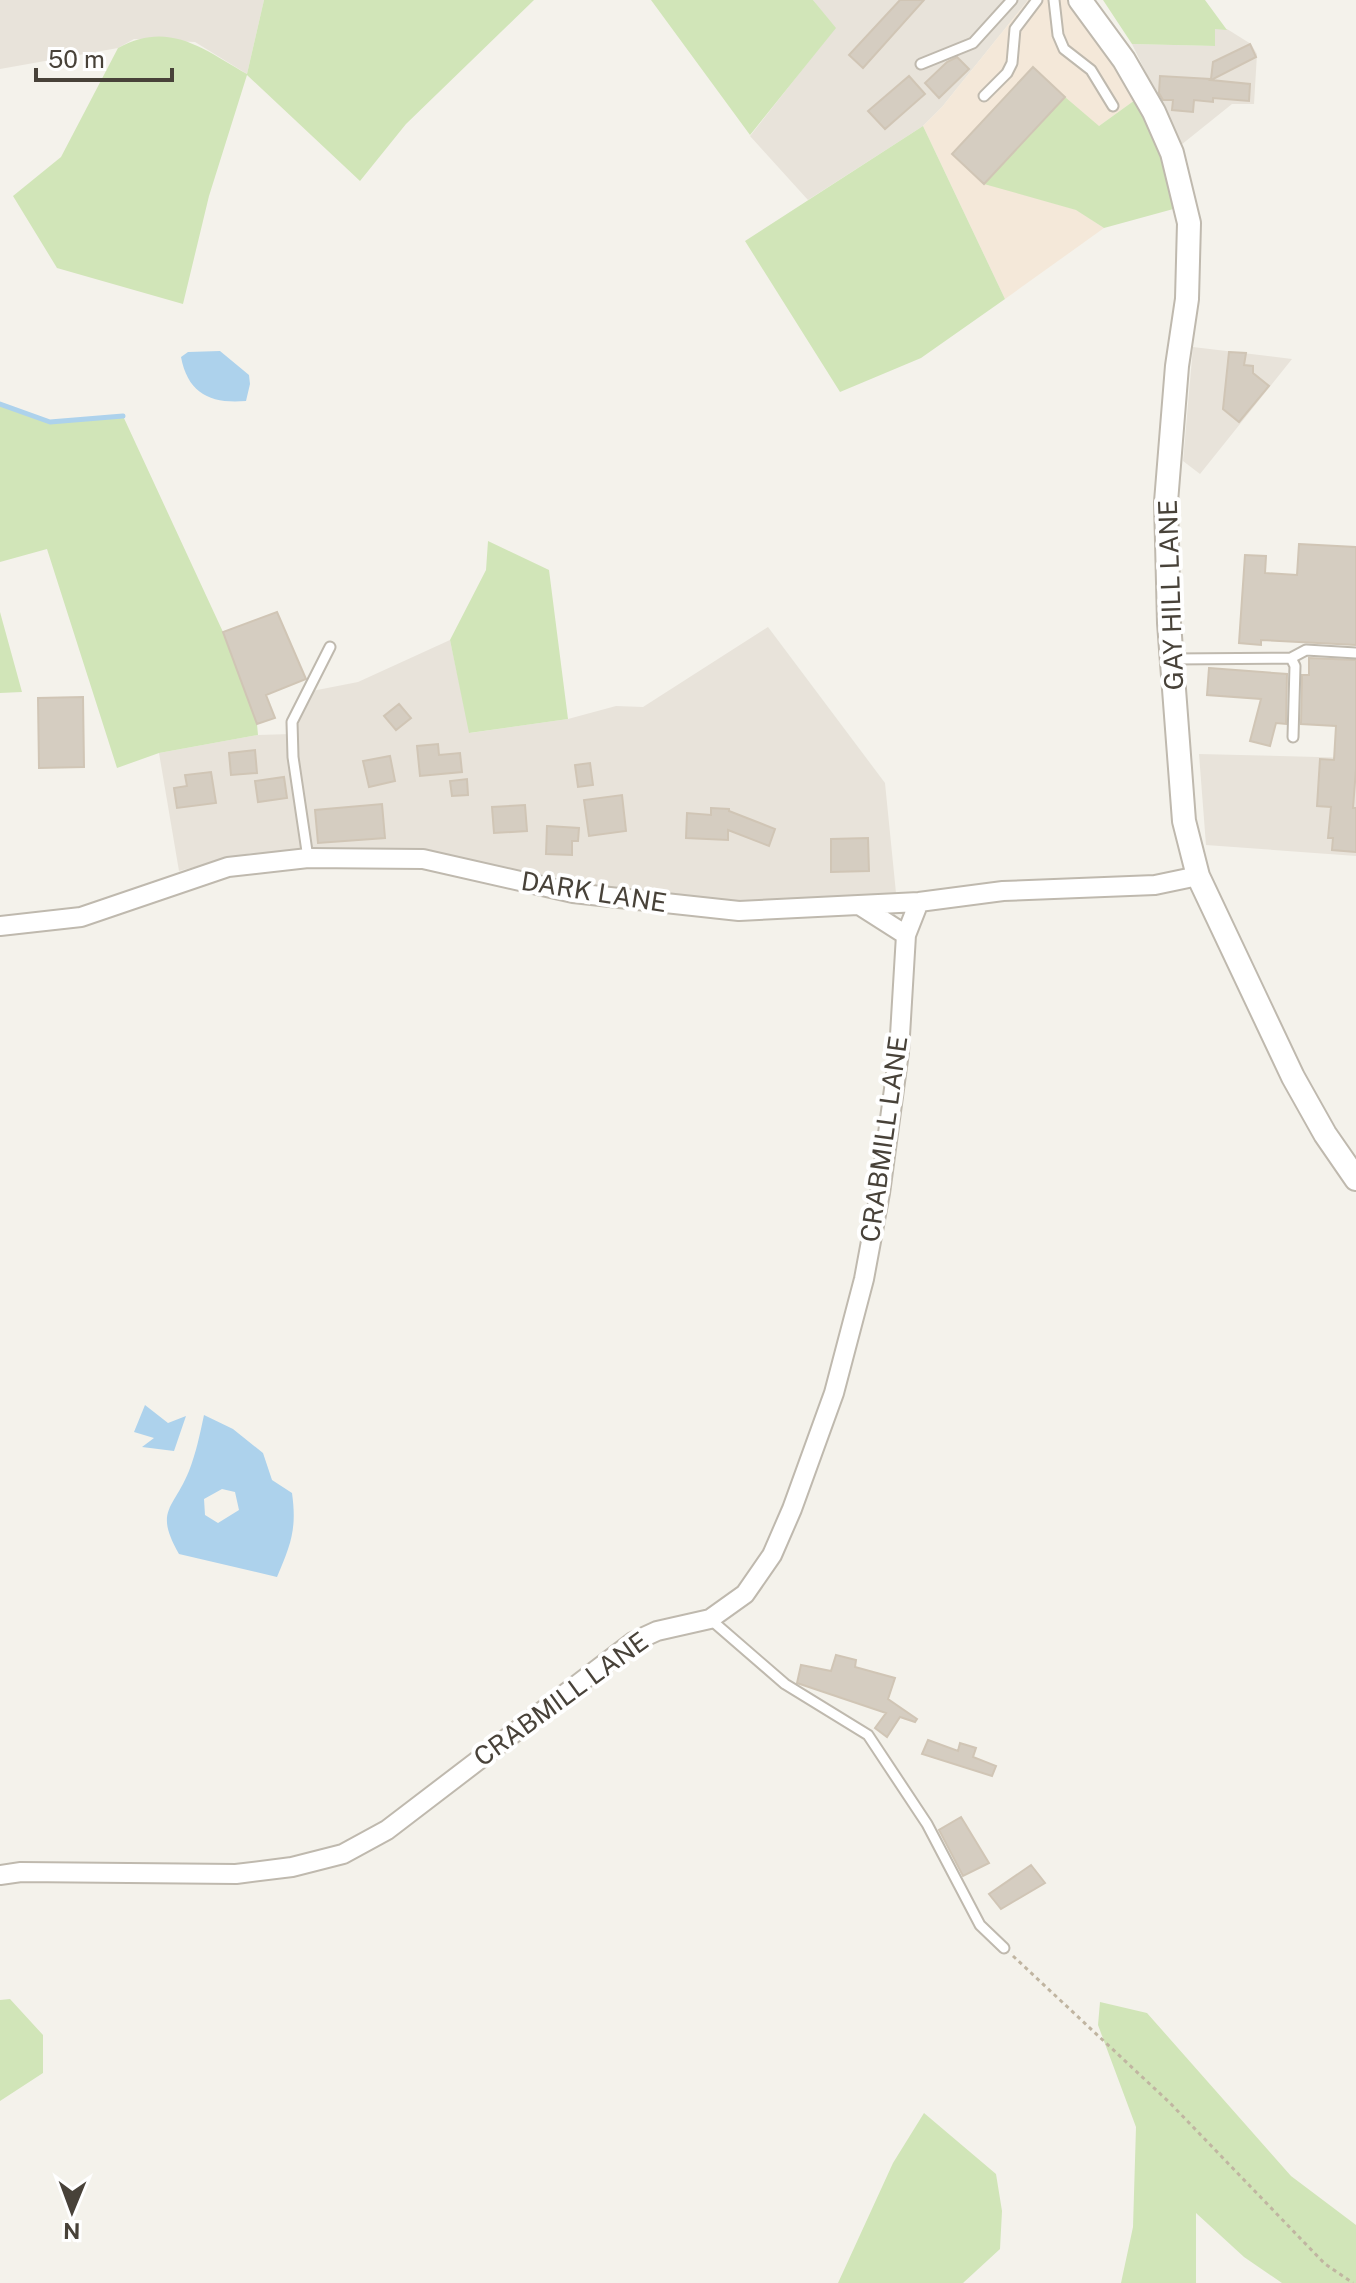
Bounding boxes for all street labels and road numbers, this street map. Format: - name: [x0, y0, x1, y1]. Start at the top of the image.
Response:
- street label: GAY HILL LANE: [1152, 499, 1189, 691]
- street label: DARK LANE: [519, 865, 669, 918]
- street label: CRABMILL LANE: [854, 1034, 913, 1244]
- street label: CRABMILL LANE: [467, 1625, 654, 1772]

